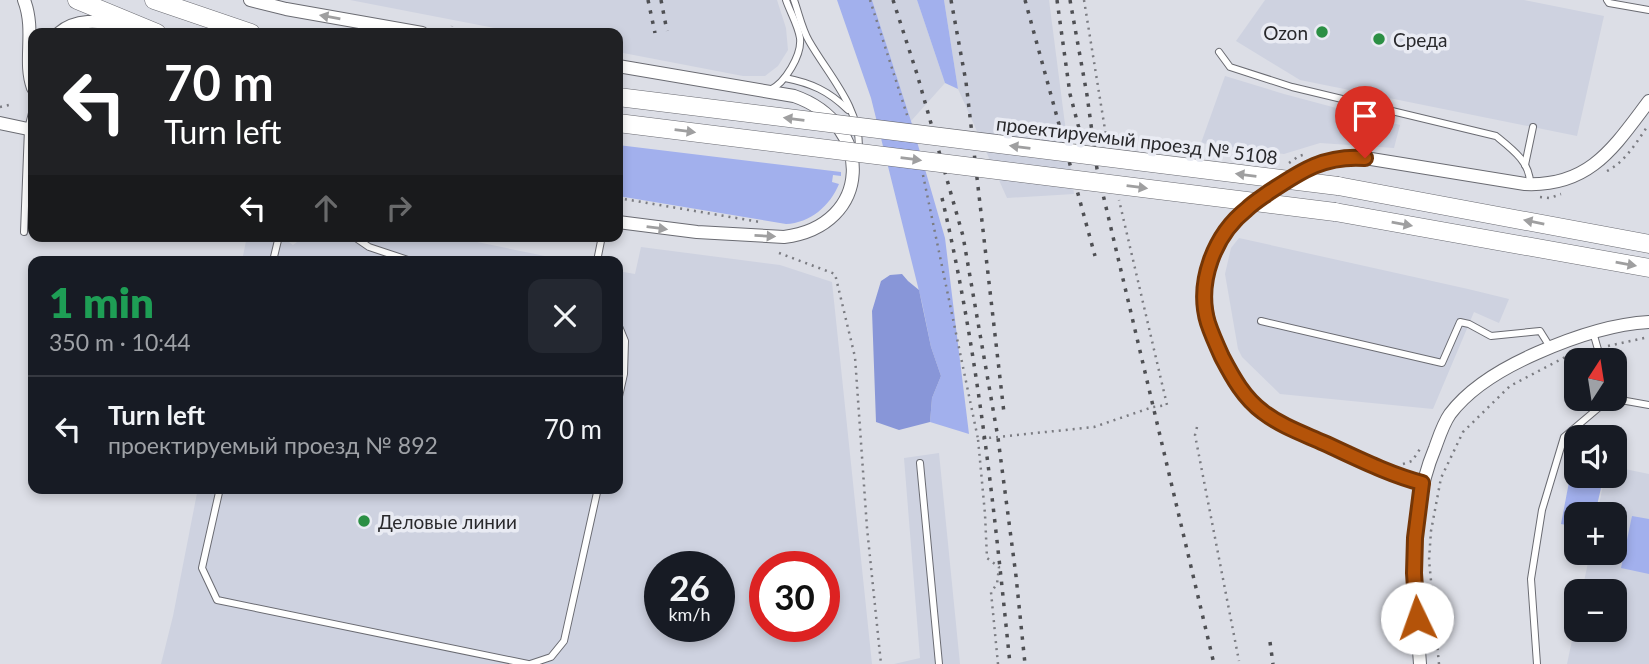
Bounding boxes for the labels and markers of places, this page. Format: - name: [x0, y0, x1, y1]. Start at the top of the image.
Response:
- place label: Ozon: [1263, 21, 1308, 44]
- marker: Ozon: [1314, 24, 1330, 40]
- place label: Среда: [1393, 28, 1447, 51]
- marker: Среда: [1371, 31, 1387, 47]
- pin: [1335, 86, 1395, 158]
- place label: Деловые линии: [378, 510, 517, 533]
- marker: Деловые линии: [356, 513, 372, 529]

